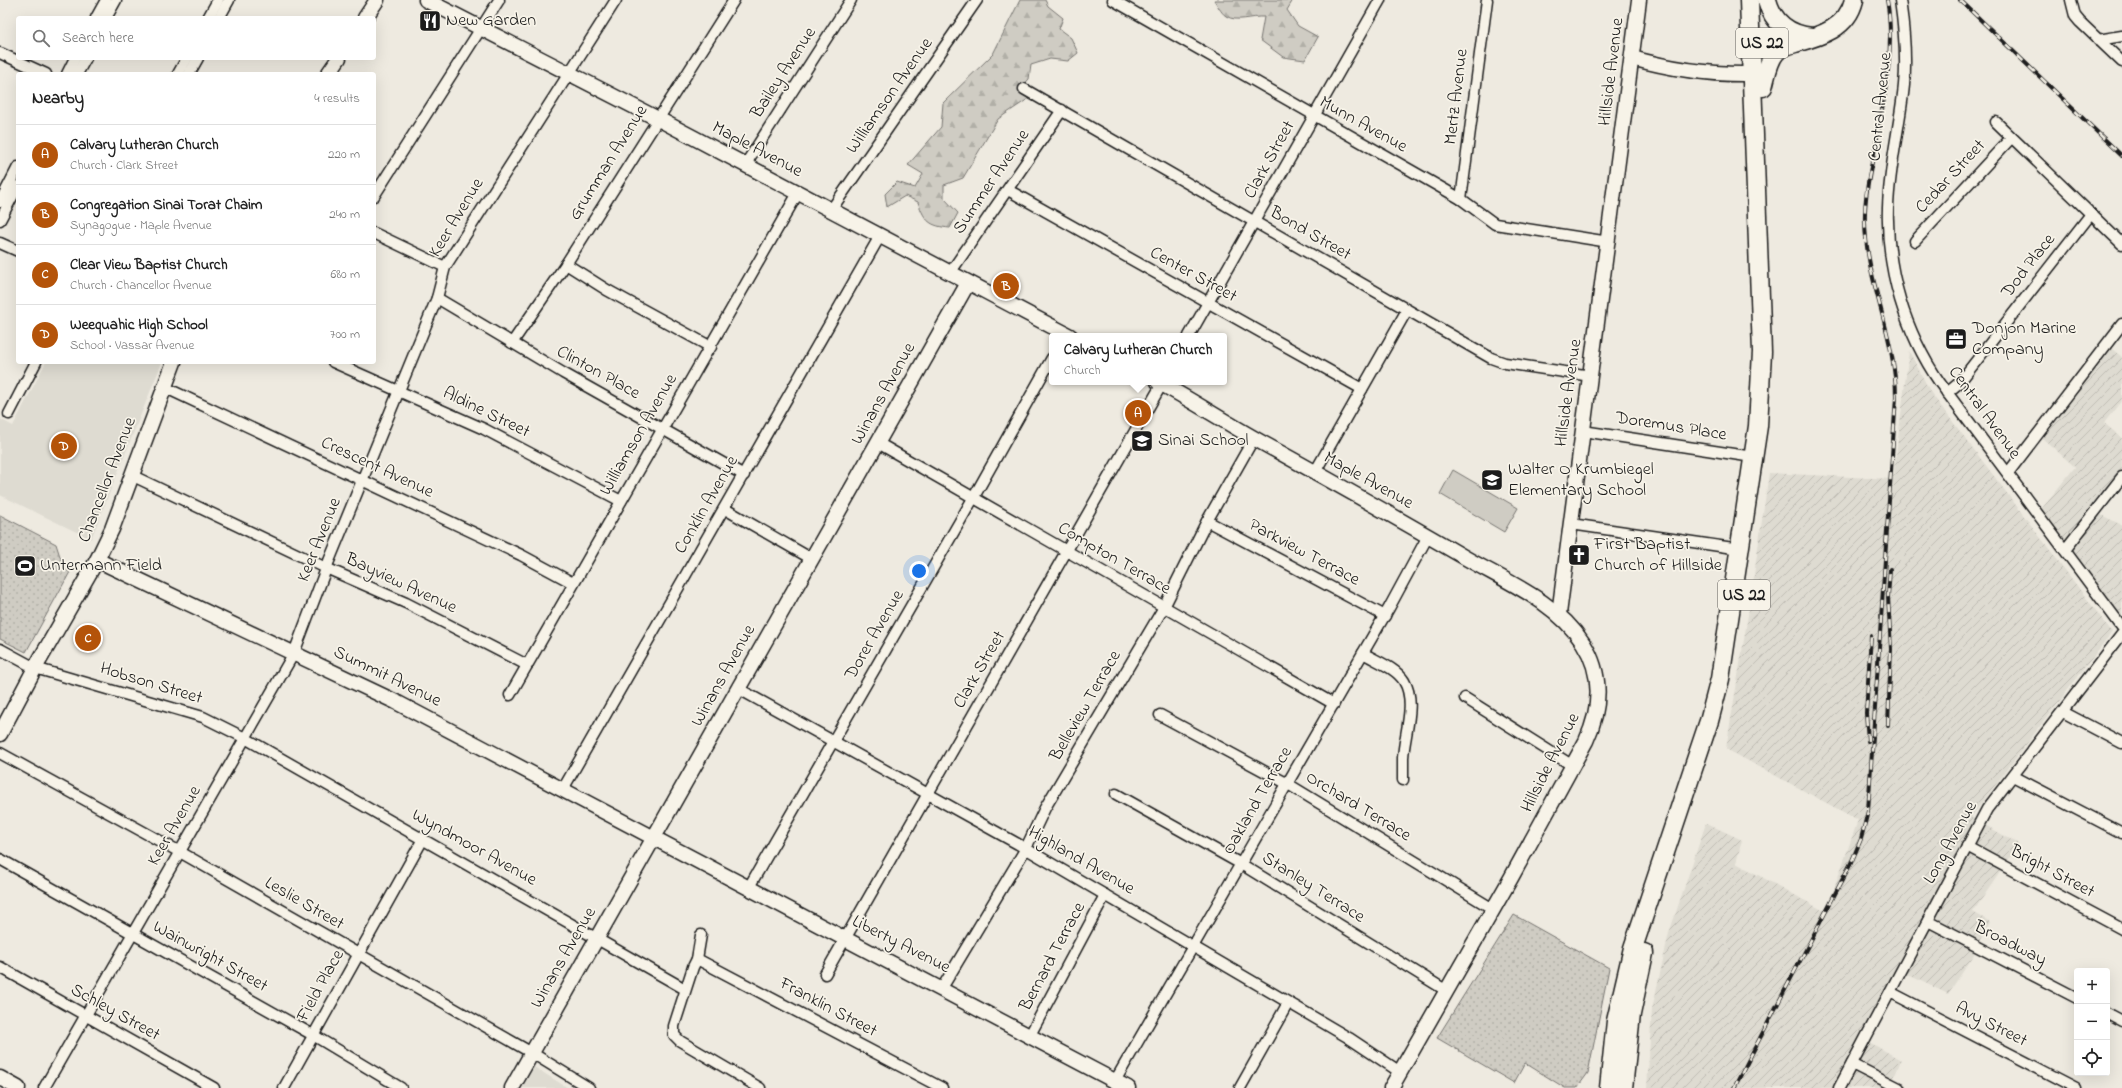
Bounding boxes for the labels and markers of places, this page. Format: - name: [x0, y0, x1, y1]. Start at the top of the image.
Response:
- restaurant icon: New Garden: [417, 8, 443, 34]
- place label: New Garden: [446, 8, 536, 34]
- pin: B: [993, 271, 1019, 301]
- place label: Donjon Marine Company: [1971, 316, 2077, 363]
- office icon: Donjon Marine Company: [1943, 326, 1969, 352]
- pin: A: [1125, 398, 1151, 428]
- school or university icon: Sinai School: [1129, 428, 1155, 454]
- place label: Sinai School: [1158, 428, 1248, 454]
- pin: D: [51, 431, 77, 461]
- place label: Walter O Krumbiegel Elementary School: [1508, 457, 1654, 504]
- school or university icon: Walter O Krumbiegel Elementary School: [1479, 467, 1505, 493]
- place label: First Baptist Church of Hillside: [1593, 532, 1723, 579]
- church icon: First Baptist Church of Hillside: [1566, 542, 1592, 568]
- sports icon: Untermann Field: [12, 553, 38, 579]
- place label: Untermann Field: [40, 553, 162, 579]
- pin: C: [75, 623, 101, 653]

